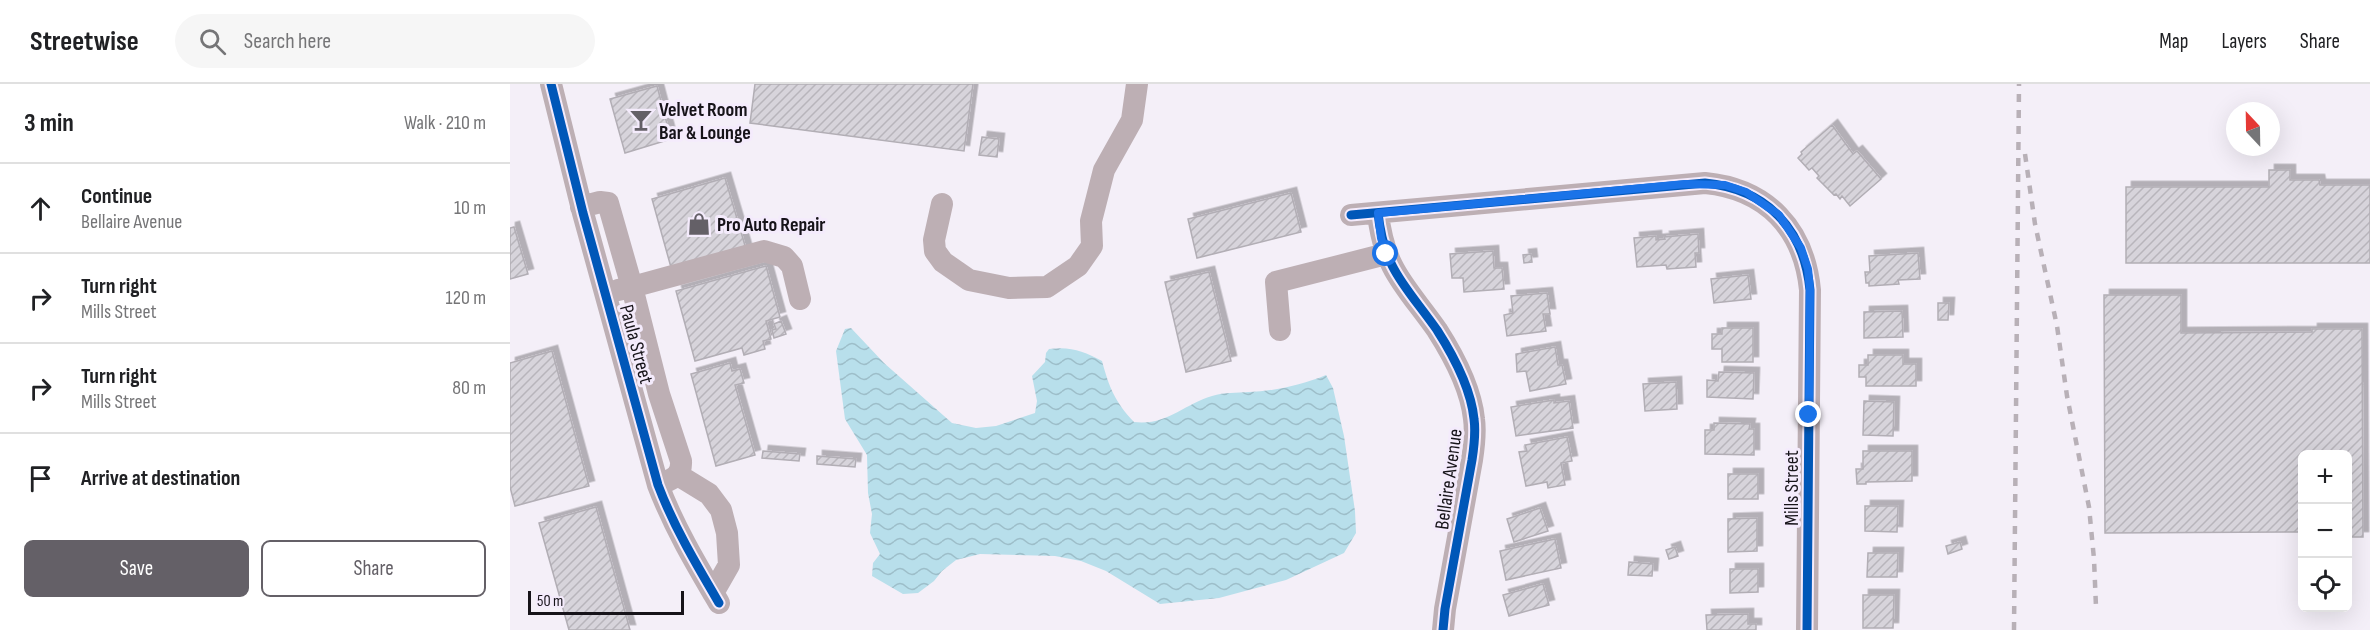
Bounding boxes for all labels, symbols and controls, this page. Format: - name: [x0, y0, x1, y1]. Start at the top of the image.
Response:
- search box: [175, 14, 595, 68]
- text: Streetwise: [30, 25, 139, 58]
- icon: search: [196, 25, 229, 58]
- text: Search here: [244, 28, 331, 55]
- text: Map: [2159, 29, 2188, 54]
- text: Layers: [2221, 29, 2267, 54]
- text: Share: [2300, 29, 2340, 54]
- place label: Velvet Room Bar & Lounge: [659, 98, 751, 145]
- north arrow: [2226, 102, 2280, 156]
- bar icon: Velvet Room Bar & Lounge: [628, 107, 654, 133]
- text: 3 min: [24, 108, 74, 139]
- text: Walk · 210 m: [404, 111, 486, 135]
- text: Continue: [81, 183, 152, 210]
- icon: ahead: [24, 192, 57, 225]
- text: 10 m: [454, 196, 486, 220]
- text: Bellaire Avenue: [81, 210, 182, 234]
- shop icon: Pro Auto Repair: [686, 211, 712, 237]
- place label: Pro Auto Repair: [717, 213, 826, 237]
- route start: [1372, 240, 1398, 266]
- text: Turn right: [81, 273, 157, 300]
- icon: right: [24, 282, 57, 315]
- text: 120 m: [446, 286, 486, 310]
- text: Mills Street: [81, 300, 157, 324]
- street label: Paula Street: [614, 302, 658, 387]
- text: Turn right: [81, 363, 157, 390]
- icon: right: [24, 372, 57, 405]
- text: 80 m: [452, 376, 486, 400]
- text: Mills Street: [81, 390, 157, 414]
- route end: [1795, 401, 1821, 427]
- street label: Bellaire Avenue: [1430, 427, 1468, 531]
- street label: Mills Street: [1780, 450, 1804, 526]
- map controls: [2298, 450, 2352, 612]
- button: +: [2298, 450, 2352, 504]
- icon: arrive: [24, 462, 57, 495]
- text: Arrive at destination: [81, 465, 240, 492]
- button: −: [2298, 504, 2352, 558]
- button: Save: [24, 540, 249, 597]
- button: Share: [261, 540, 486, 597]
- button: locate: [2298, 558, 2352, 612]
- scale bar: [528, 588, 684, 616]
- text: 50 m: [537, 592, 563, 611]

